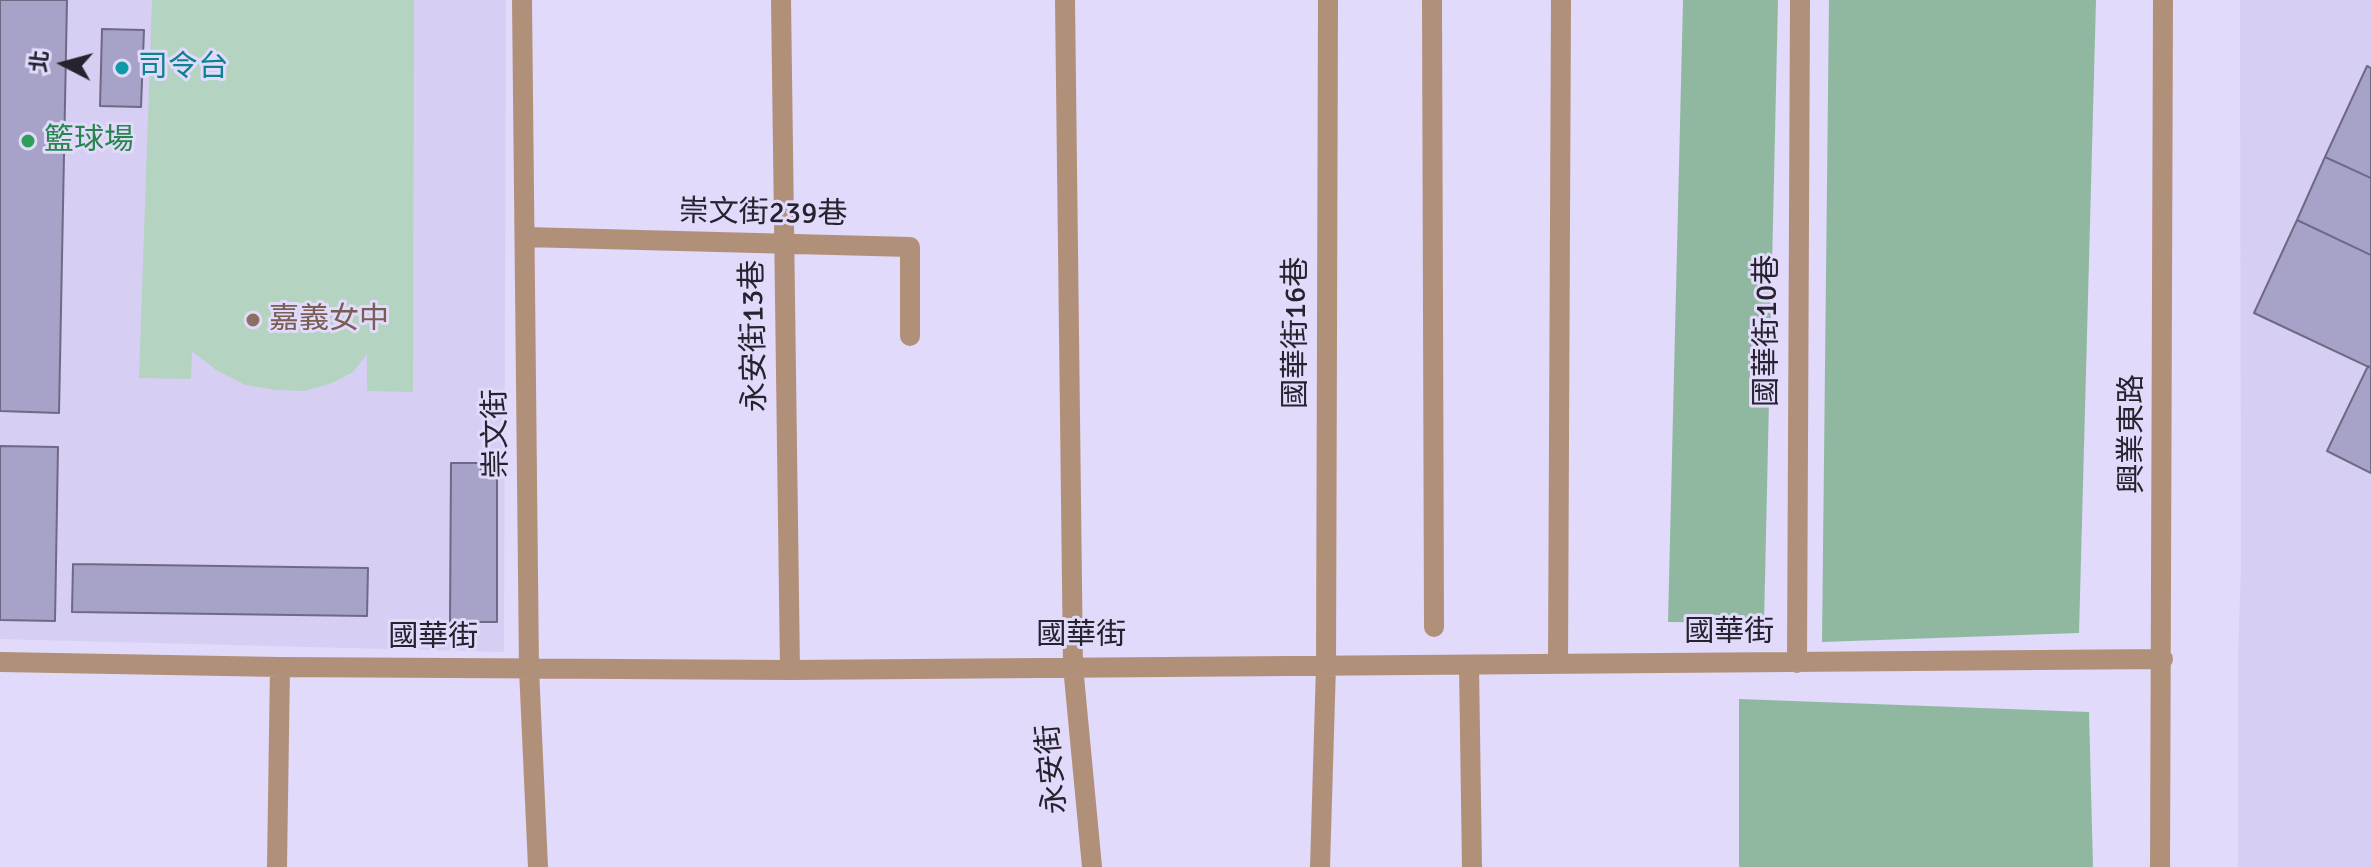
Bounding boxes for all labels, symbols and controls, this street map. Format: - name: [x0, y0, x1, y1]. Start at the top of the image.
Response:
- north arrow: [24, 24, 104, 104]
- text: 北: [25, 49, 54, 74]
- place label: 司令台: [138, 50, 228, 86]
- marker: 司令台: [113, 59, 131, 77]
- place label: 籃球場: [44, 123, 134, 159]
- marker: 籃球場: [19, 132, 37, 150]
- street label: 崇文街239巷: [678, 195, 848, 233]
- street label: 國華街10巷: [1750, 255, 1786, 407]
- street label: 國華街16巷: [1279, 257, 1315, 409]
- street label: 永安街13巷: [736, 259, 774, 413]
- place label: 嘉義女中: [269, 302, 389, 338]
- marker: 嘉義女中: [244, 311, 262, 329]
- street label: 興業東路: [2115, 374, 2151, 494]
- street label: 崇文街: [478, 389, 516, 479]
- street label: 國華街: [1684, 615, 1774, 651]
- street label: 國華街: [1036, 618, 1126, 654]
- street label: 國華街: [388, 620, 478, 656]
- street label: 永安街: [1031, 723, 1075, 815]

